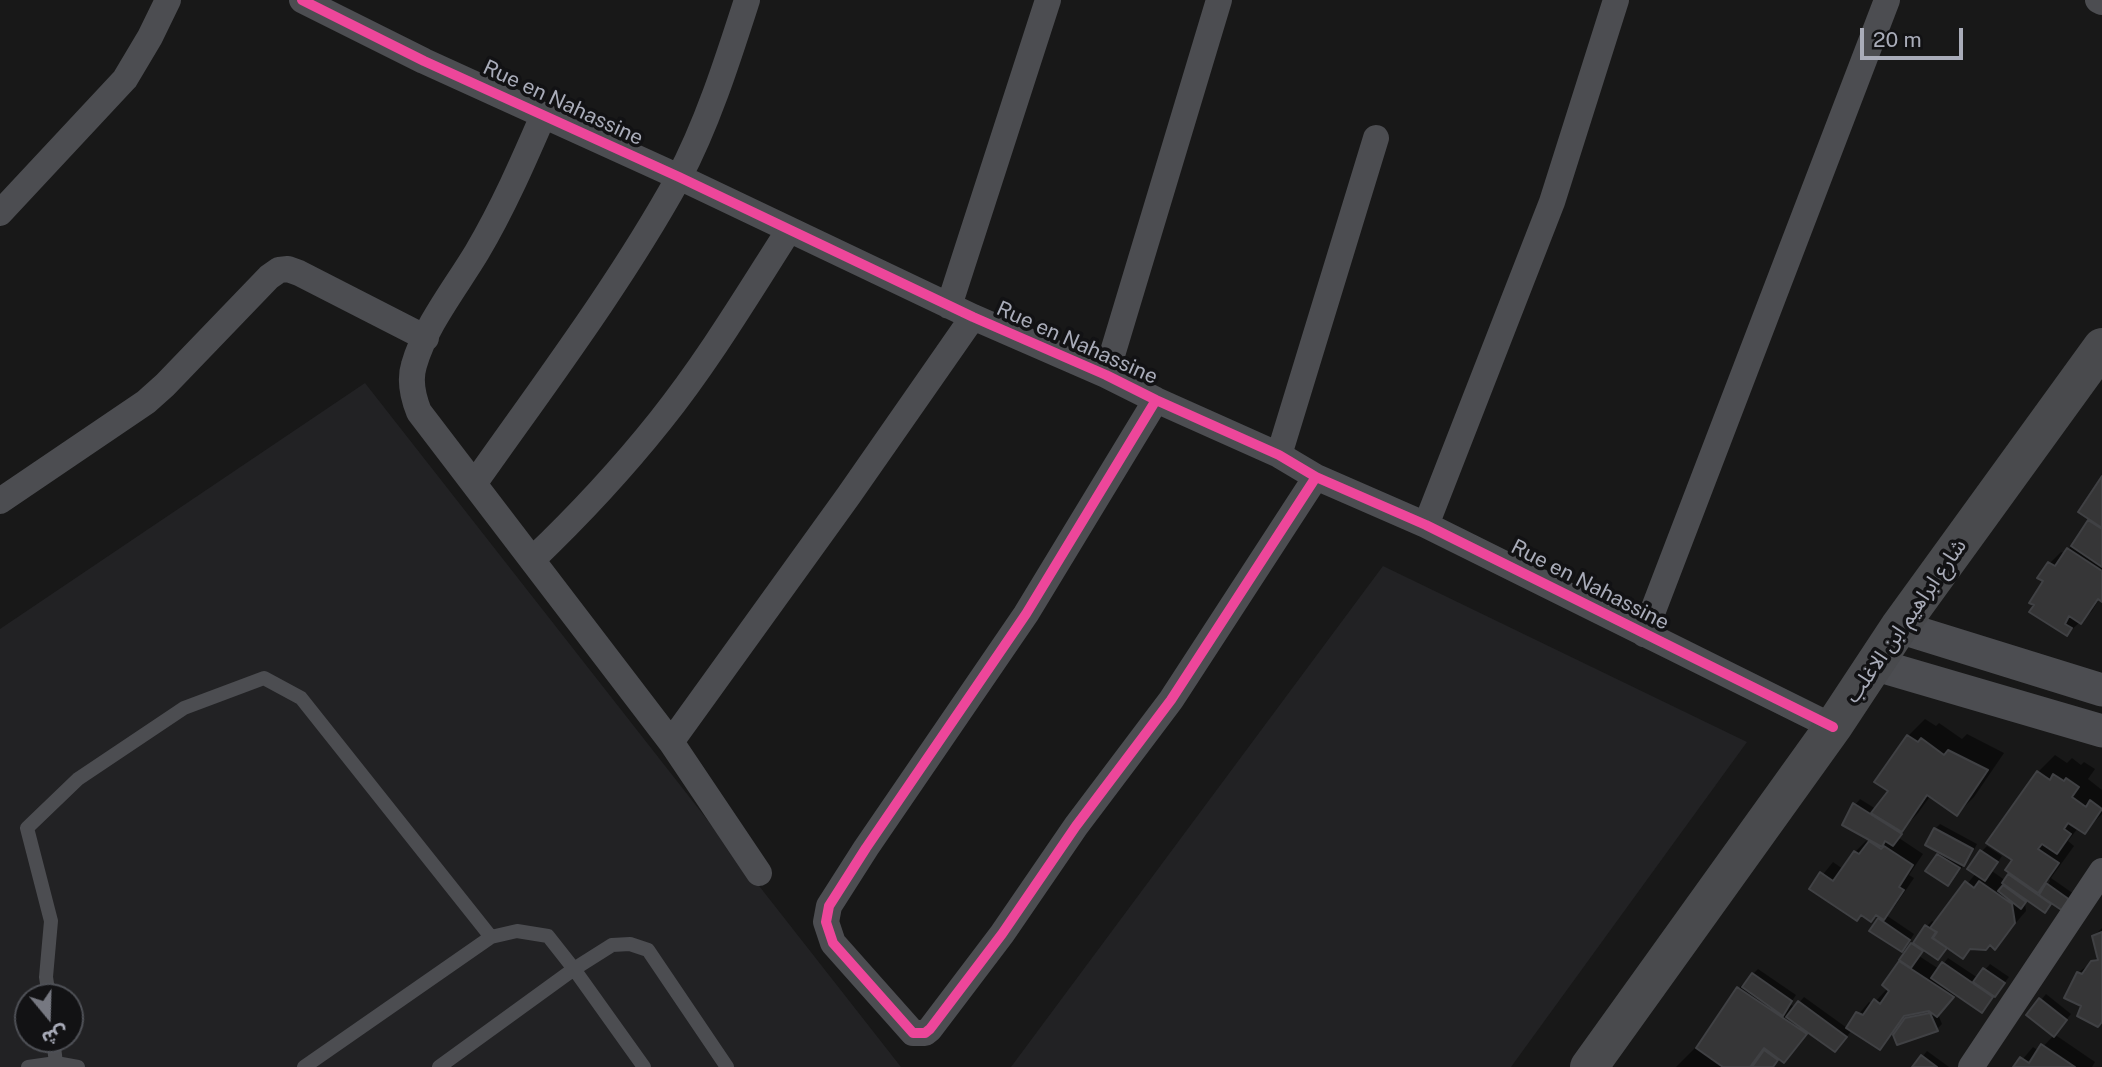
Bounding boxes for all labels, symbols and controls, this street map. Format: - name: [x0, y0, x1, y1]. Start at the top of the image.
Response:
- scale bar: [1864, 14, 1967, 58]
- text: 20 m: [1873, 27, 1922, 52]
- street label: Rue en Nahassine: [479, 55, 647, 151]
- street label: Rue en Nahassine: [992, 296, 1162, 390]
- street label: Rue en Nahassine: [1507, 534, 1673, 636]
- street label: شارع ابراهيم ابن الاغلب: [1840, 534, 1972, 708]
- north arrow: [14, 983, 84, 1053]
- text: ش: [39, 1021, 71, 1051]

